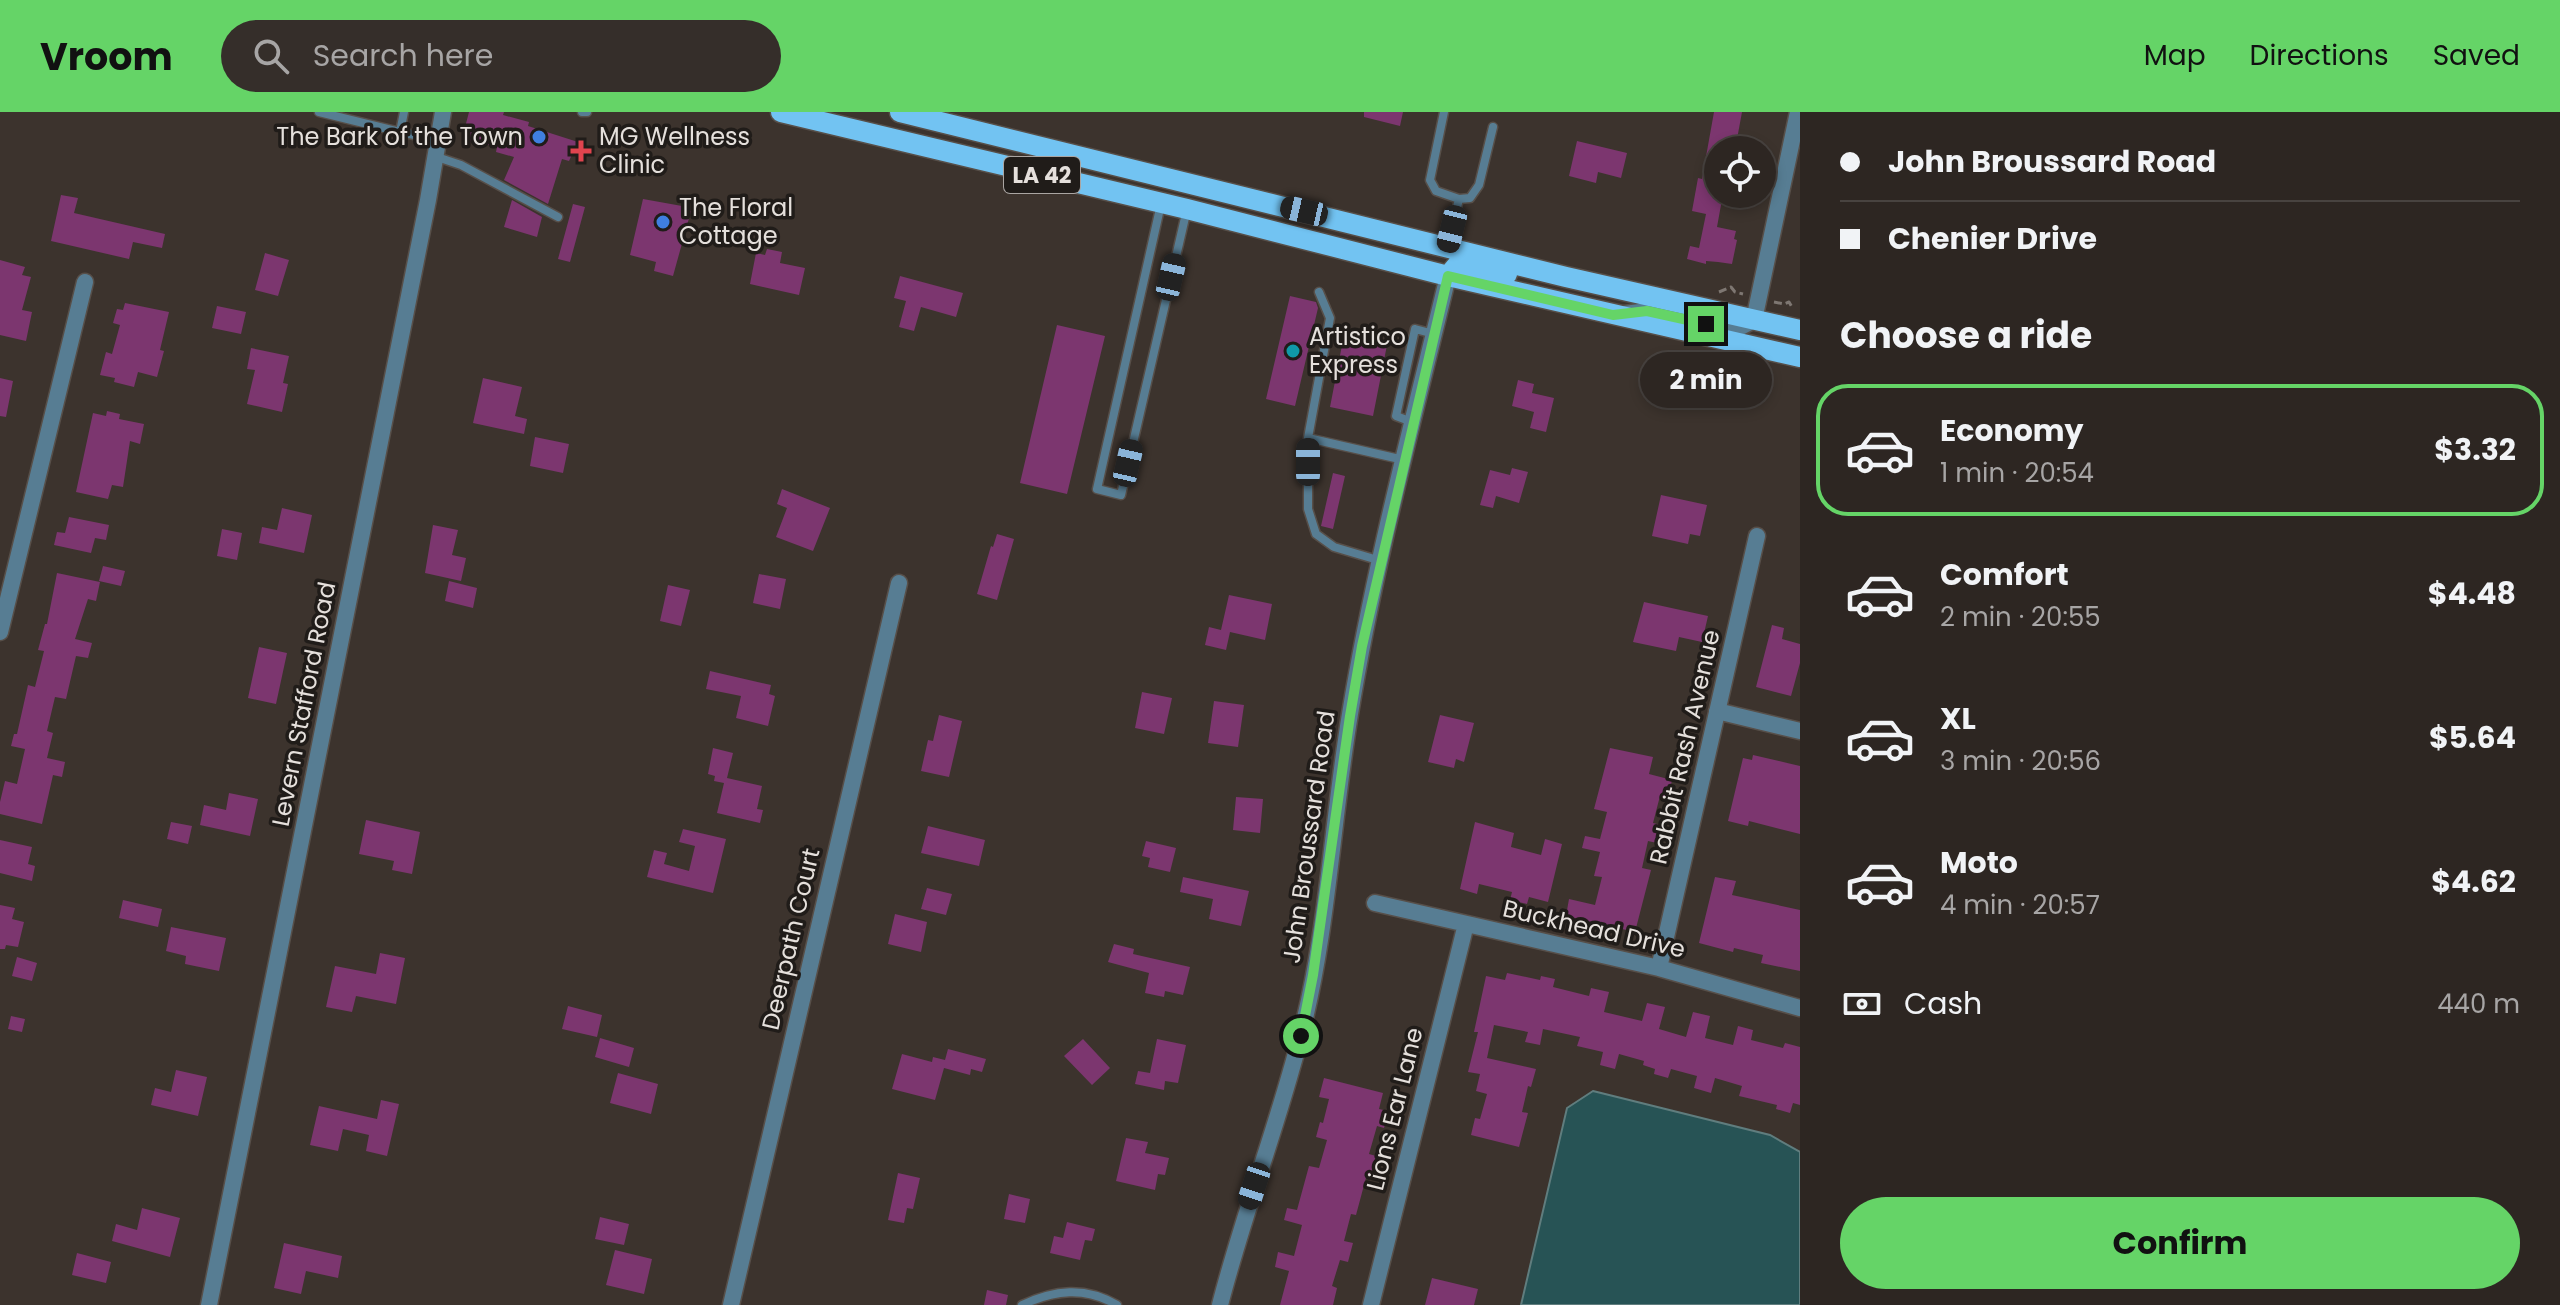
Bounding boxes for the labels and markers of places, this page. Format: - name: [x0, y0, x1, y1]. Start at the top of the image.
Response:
- place label: The Bark of the Town: [276, 120, 523, 153]
- place label: MG Wellness Clinic: [599, 120, 750, 181]
- marker: The Bark of the Town: [530, 128, 548, 146]
- marker: MG Wellness Clinic: [570, 140, 592, 162]
- place label: The Floral Cottage: [679, 191, 793, 252]
- marker: The Floral Cottage: [654, 213, 672, 231]
- place label: Artistico Express: [1309, 320, 1406, 381]
- marker: Artistico Express: [1284, 342, 1302, 360]

